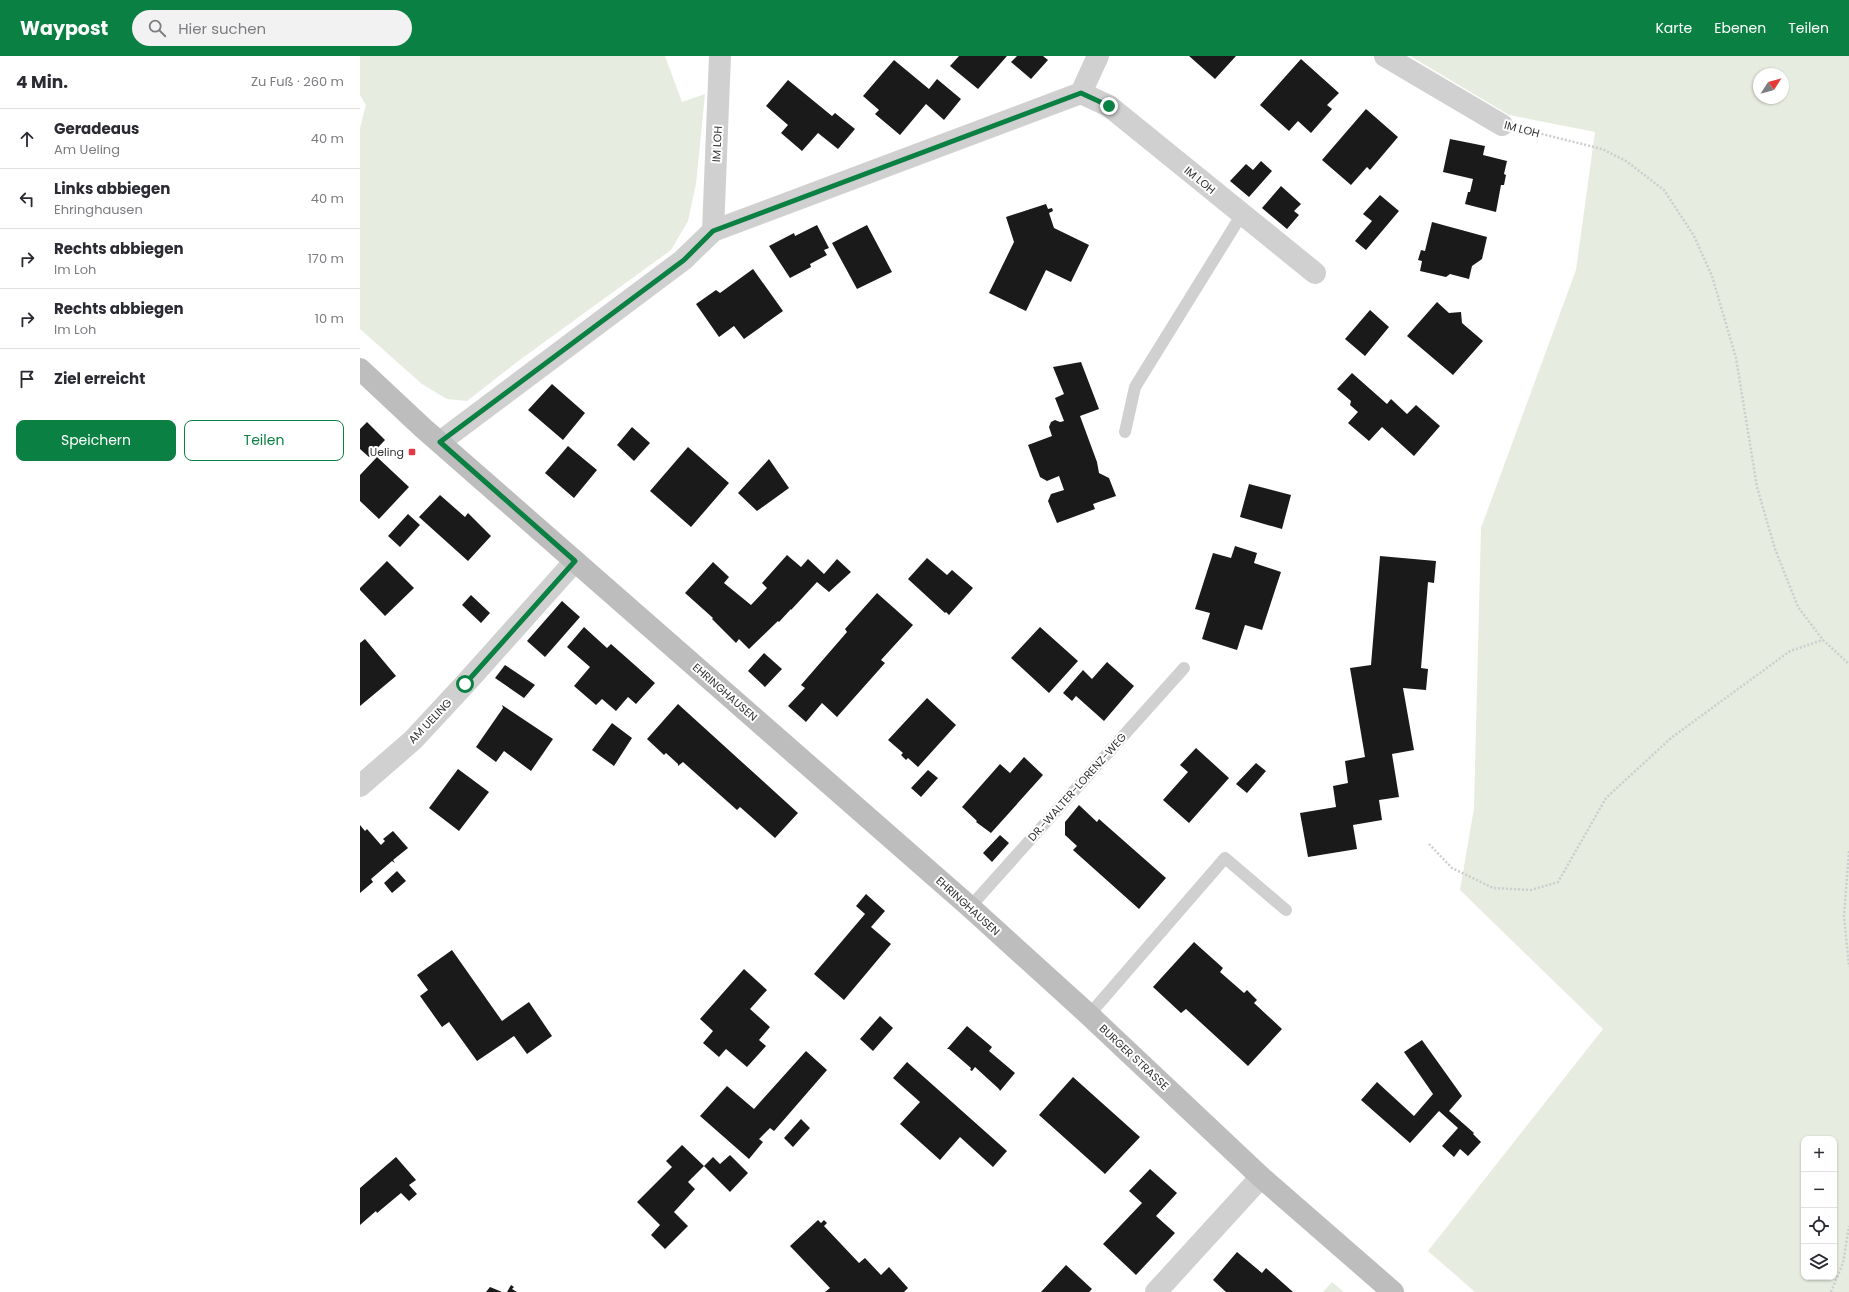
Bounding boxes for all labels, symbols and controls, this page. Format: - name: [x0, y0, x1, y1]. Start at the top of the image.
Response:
- search box: [132, 10, 412, 46]
- text: Waypost: [20, 15, 108, 42]
- icon: search: [146, 17, 168, 39]
- text: Hier suchen: [178, 18, 266, 39]
- text: Karte: [1655, 18, 1692, 38]
- text: Ebenen: [1714, 18, 1766, 38]
- text: Teilen: [1788, 18, 1829, 38]
- north arrow: [1753, 68, 1789, 104]
- text: 4 Min.: [16, 70, 68, 94]
- text: Zu Fuß · 260 m: [251, 72, 344, 91]
- route end: [1100, 97, 1118, 115]
- street label: IM LOH: [1502, 117, 1542, 141]
- text: Geradeaus: [54, 118, 139, 139]
- street label: IM LOH: [708, 126, 726, 162]
- icon: ahead: [16, 128, 38, 150]
- text: 40 m: [311, 129, 344, 148]
- text: Am Ueling: [54, 140, 120, 159]
- street label: IM LOH: [1181, 162, 1219, 198]
- text: Links abbiegen: [54, 178, 170, 199]
- icon: left: [16, 188, 38, 210]
- text: 40 m: [311, 189, 344, 208]
- text: Ehringhausen: [54, 200, 143, 219]
- text: Rechts abbiegen: [54, 238, 184, 259]
- icon: right: [16, 248, 38, 270]
- text: 170 m: [308, 249, 344, 268]
- text: Im Loh: [54, 260, 96, 279]
- text: Rechts abbiegen: [54, 298, 184, 319]
- icon: right: [16, 308, 38, 330]
- text: 10 m: [315, 309, 344, 328]
- text: Im Loh: [54, 320, 96, 339]
- icon: arrive: [16, 368, 38, 390]
- text: Ziel erreicht: [54, 368, 145, 389]
- button: Speichern: [16, 420, 176, 461]
- button: Teilen: [184, 420, 344, 461]
- place label: Ueling: [370, 444, 404, 460]
- marker: Ueling: [407, 447, 417, 457]
- street label: EHRINGHAUSEN: [689, 659, 761, 725]
- route start: [456, 675, 474, 693]
- street label: AM UELING: [405, 695, 456, 747]
- street label: DR.-WALTER-LORENZ-WEG: [1024, 729, 1130, 845]
- street label: EHRINGHAUSEN: [932, 873, 1004, 939]
- street label: BURGER STRASSE: [1096, 1021, 1172, 1093]
- map controls: [1801, 1136, 1837, 1280]
- button: +: [1801, 1136, 1837, 1172]
- button: −: [1801, 1172, 1837, 1208]
- button: locate: [1801, 1208, 1837, 1244]
- button: layers: [1801, 1244, 1837, 1280]

